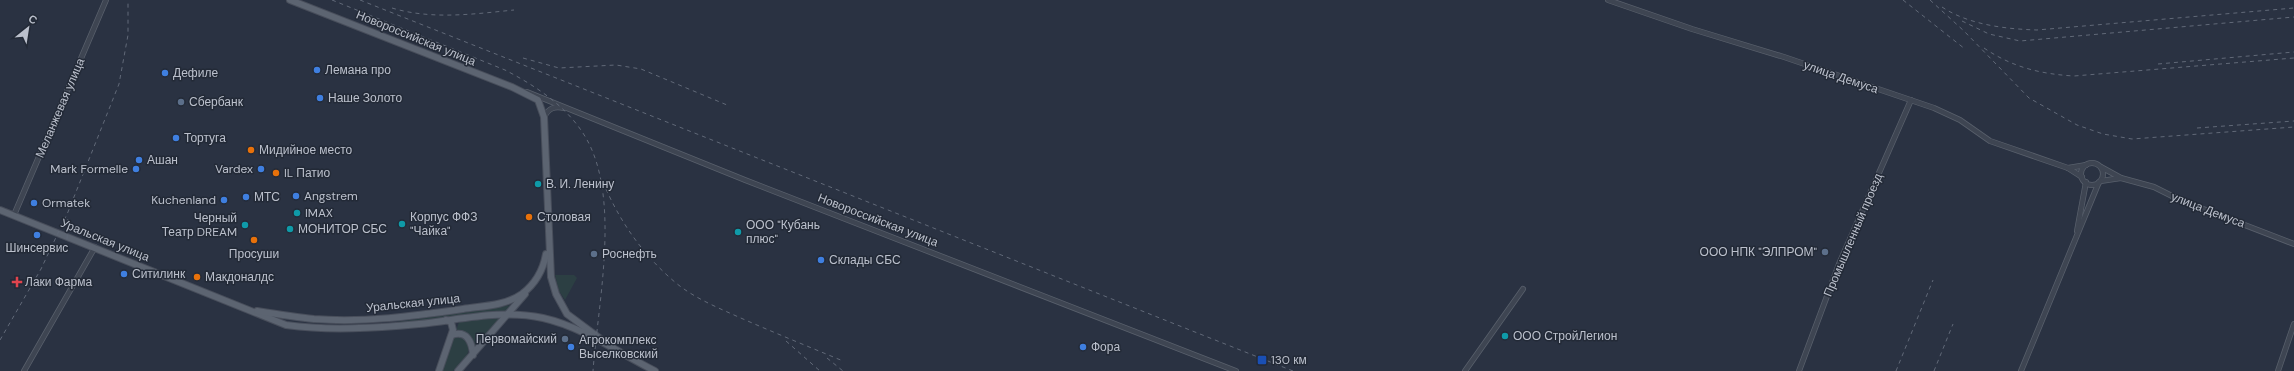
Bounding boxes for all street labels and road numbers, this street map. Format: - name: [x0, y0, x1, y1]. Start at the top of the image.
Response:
- street label: Новороссийская улица: [354, 7, 479, 69]
- street label: Меланжевая улица: [32, 55, 88, 160]
- street label: улица Демуса: [1802, 57, 1881, 97]
- street label: Промышленный проезд: [1820, 171, 1886, 299]
- street label: улица Демуса: [2169, 189, 2248, 232]
- street label: Новороссийская улица: [815, 190, 941, 250]
- street label: Уральская улица: [58, 215, 152, 265]
- street label: Уральская улица: [365, 290, 461, 316]

